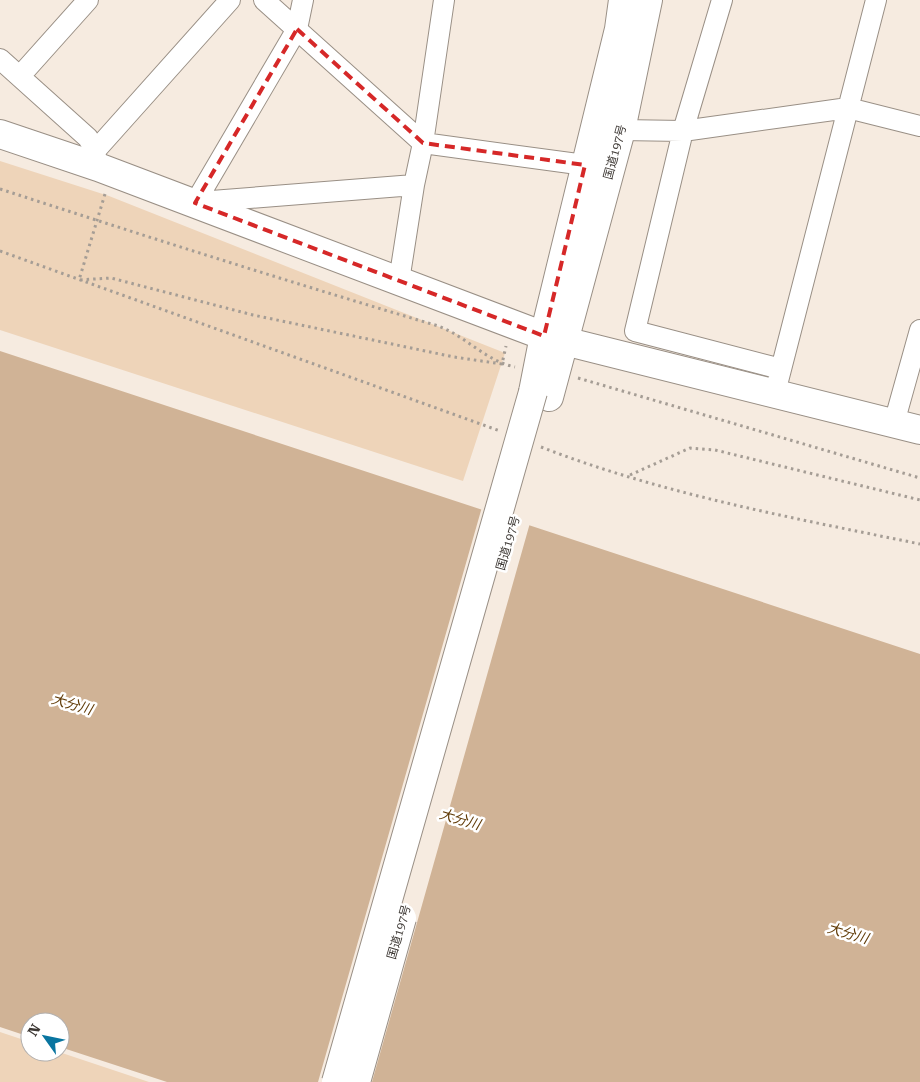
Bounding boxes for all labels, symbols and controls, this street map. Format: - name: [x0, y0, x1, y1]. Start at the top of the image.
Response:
- street label: 国道197号: [601, 123, 629, 181]
- street label: 国道197号: [494, 514, 522, 572]
- water label: 大分川: [50, 691, 96, 718]
- water label: 大分川: [438, 806, 484, 833]
- street label: 国道197号: [385, 903, 413, 961]
- water label: 大分川: [826, 920, 872, 947]
- north arrow: [20, 1012, 70, 1062]
- text: N: [24, 1021, 44, 1039]

